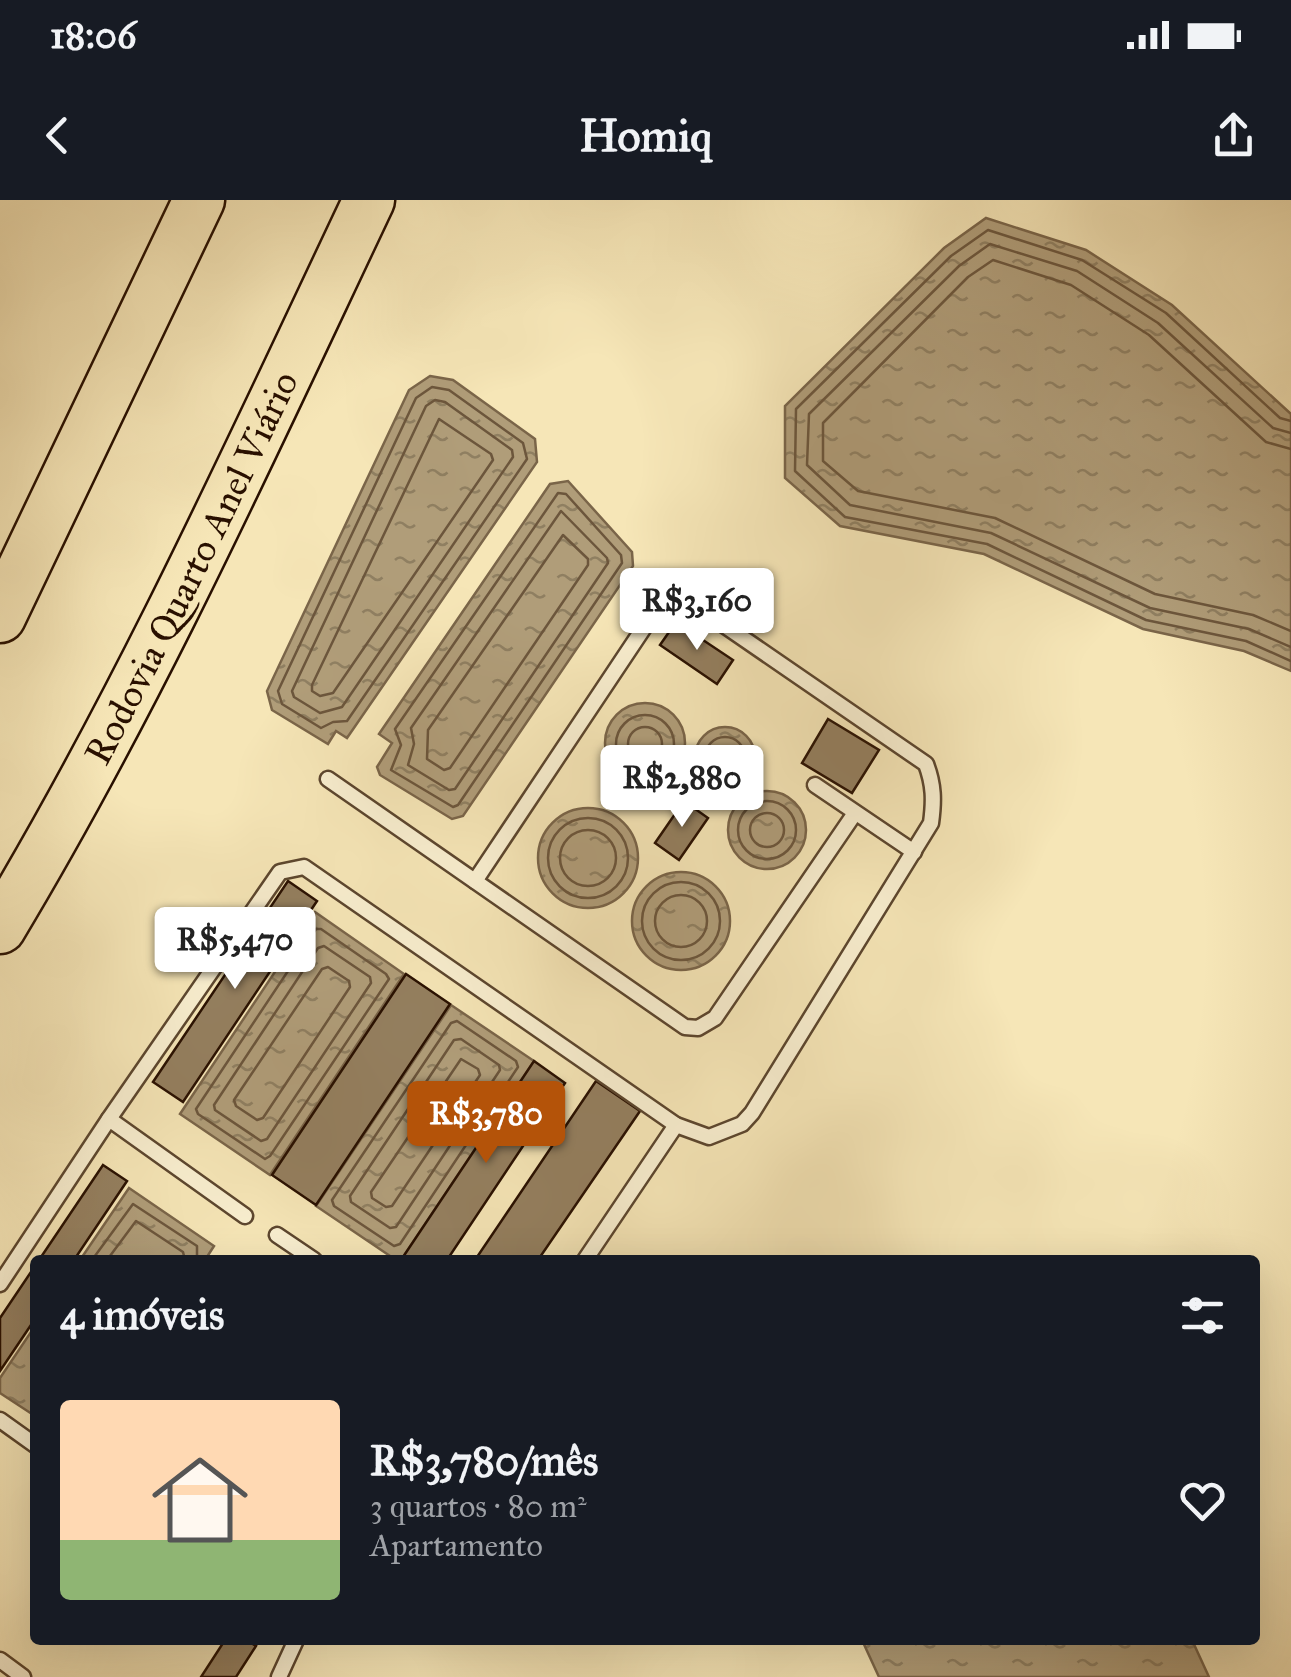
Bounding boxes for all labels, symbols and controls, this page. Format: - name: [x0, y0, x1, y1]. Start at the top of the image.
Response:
- text: 18:06: [50, 12, 136, 58]
- icon: back: [30, 108, 85, 163]
- text: Homiq: [579, 108, 712, 163]
- icon: share: [1206, 108, 1261, 163]
- street label: Rodovia Quarto Anel Viário: [74, 364, 308, 772]
- pin: R$3,160: [605, 568, 789, 653]
- text: R$3,160: [642, 581, 752, 620]
- pin: R$2,880: [590, 745, 774, 830]
- text: R$2,880: [622, 758, 742, 797]
- pin: R$5,470: [143, 907, 327, 992]
- text: R$5,470: [177, 920, 293, 959]
- pin: R$3,780: [394, 1081, 578, 1166]
- text: R$3,780: [429, 1094, 543, 1133]
- icon: filters: [1175, 1288, 1230, 1343]
- text: 4 imóveis: [60, 1289, 224, 1341]
- text: R$3,780/mês: [370, 1435, 598, 1487]
- icon: home: [140, 1440, 260, 1560]
- icon: heart: [1175, 1473, 1230, 1528]
- text: 3 quartos · 80 m²: [370, 1487, 586, 1526]
- text: Apartamento: [370, 1526, 543, 1565]

